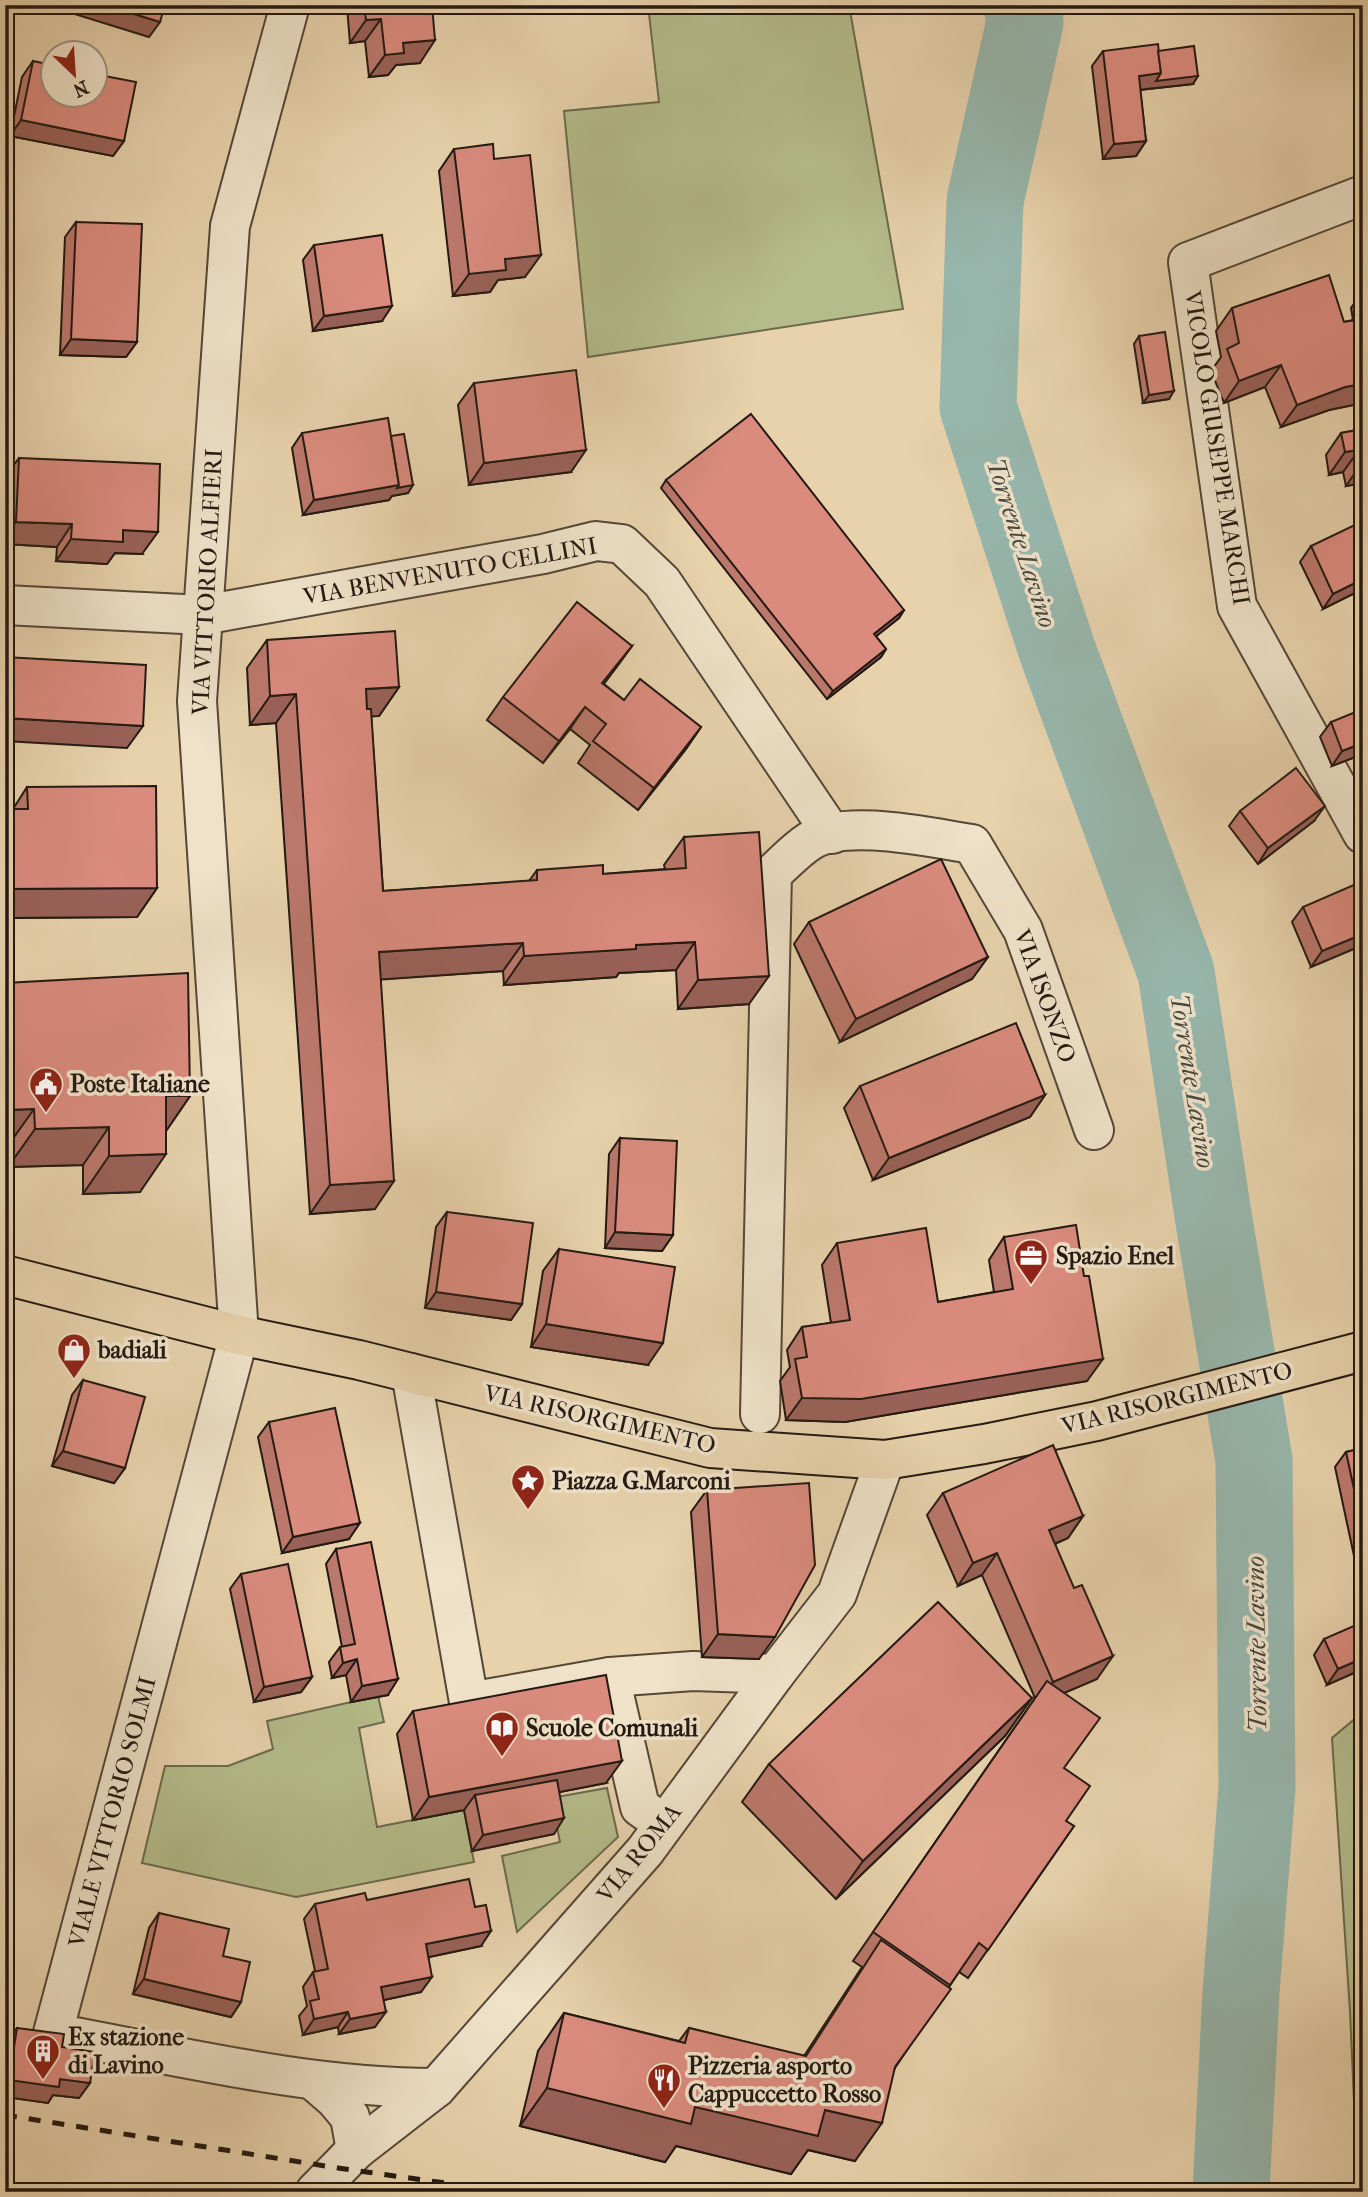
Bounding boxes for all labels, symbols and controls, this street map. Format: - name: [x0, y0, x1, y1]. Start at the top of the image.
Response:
- north arrow: [38, 38, 108, 108]
- text: N: [69, 75, 92, 102]
- street label: VICOLO GIUSEPPE MARCHI: [1178, 288, 1256, 607]
- street label: VIA VITTORIO ALFIERI: [186, 448, 228, 717]
- water label: Torrente Lavino: [980, 455, 1063, 632]
- street label: VIA BENVENUTO CELLINI: [300, 531, 599, 611]
- street label: VIA ISONZO: [1008, 925, 1082, 1066]
- water label: Torrente Lavino: [1163, 992, 1222, 1170]
- public building icon: Poste Italiane: [27, 1065, 65, 1114]
- place label: Poste Italiane: [70, 1070, 210, 1098]
- office icon: Spazio Enel: [1012, 1237, 1050, 1286]
- place label: Spazio Enel: [1056, 1242, 1175, 1270]
- shop icon: badiali: [55, 1331, 93, 1380]
- place label: badiali: [97, 1336, 168, 1364]
- street label: VIA RISORGIMENTO: [1058, 1356, 1295, 1440]
- street label: VIA RISORGIMENTO: [481, 1379, 718, 1459]
- place icon: Piazza G.Marconi: [509, 1462, 547, 1511]
- place label: Piazza G.Marconi: [552, 1467, 731, 1495]
- water label: Torrente Lavino: [1239, 1556, 1274, 1732]
- street label: VIALE VITTORIO SOLMI: [62, 1674, 162, 1951]
- library icon: Scuole Comunali: [483, 1709, 521, 1758]
- place label: Scuole Comunali: [526, 1714, 699, 1742]
- street label: VIA ROMA: [590, 1798, 687, 1909]
- place label: Ex stazione di Lavino: [68, 2023, 184, 2079]
- building icon: Ex stazione di Lavino: [24, 2032, 62, 2081]
- place label: Pizzeria asporto Cappuccetto Rosso: [688, 2052, 881, 2108]
- restaurant icon: Pizzeria asporto Cappuccetto Rosso: [645, 2061, 683, 2110]

